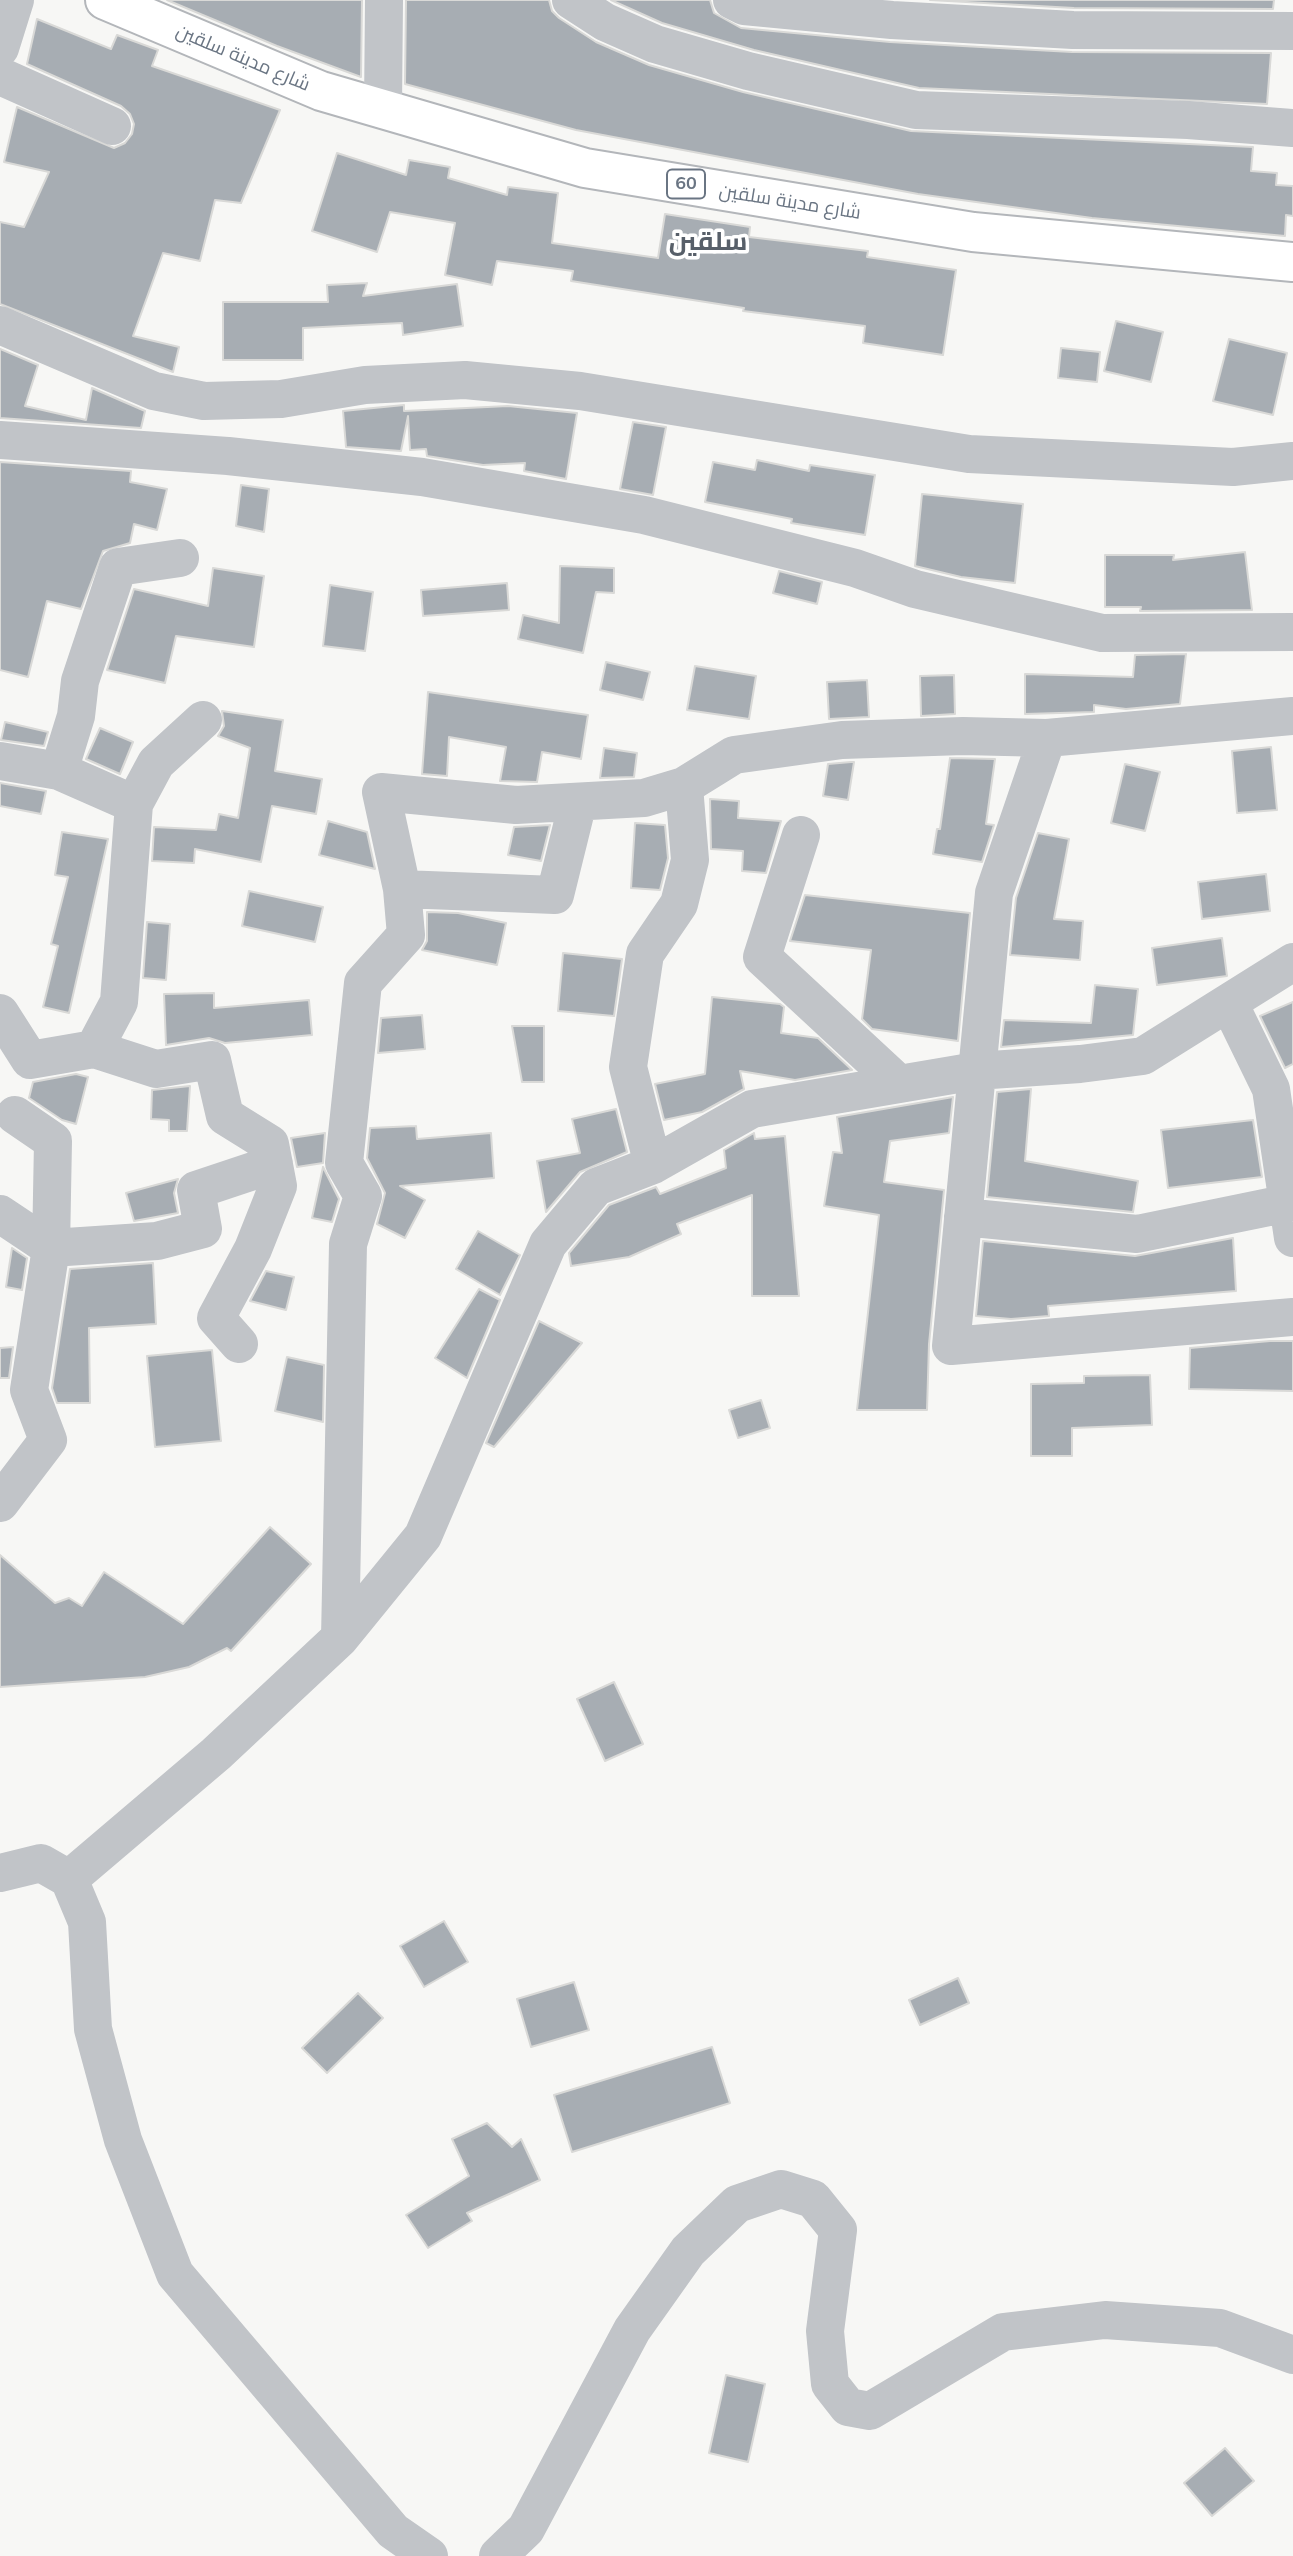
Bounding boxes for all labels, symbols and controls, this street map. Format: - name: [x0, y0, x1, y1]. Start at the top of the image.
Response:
- street label: شارع مدينة سلقين: [173, 20, 313, 96]
- road number: 60: [667, 169, 705, 198]
- street label: شارع مدينة سلقين: [717, 180, 863, 224]
- district label: سلقين: [669, 226, 747, 258]

